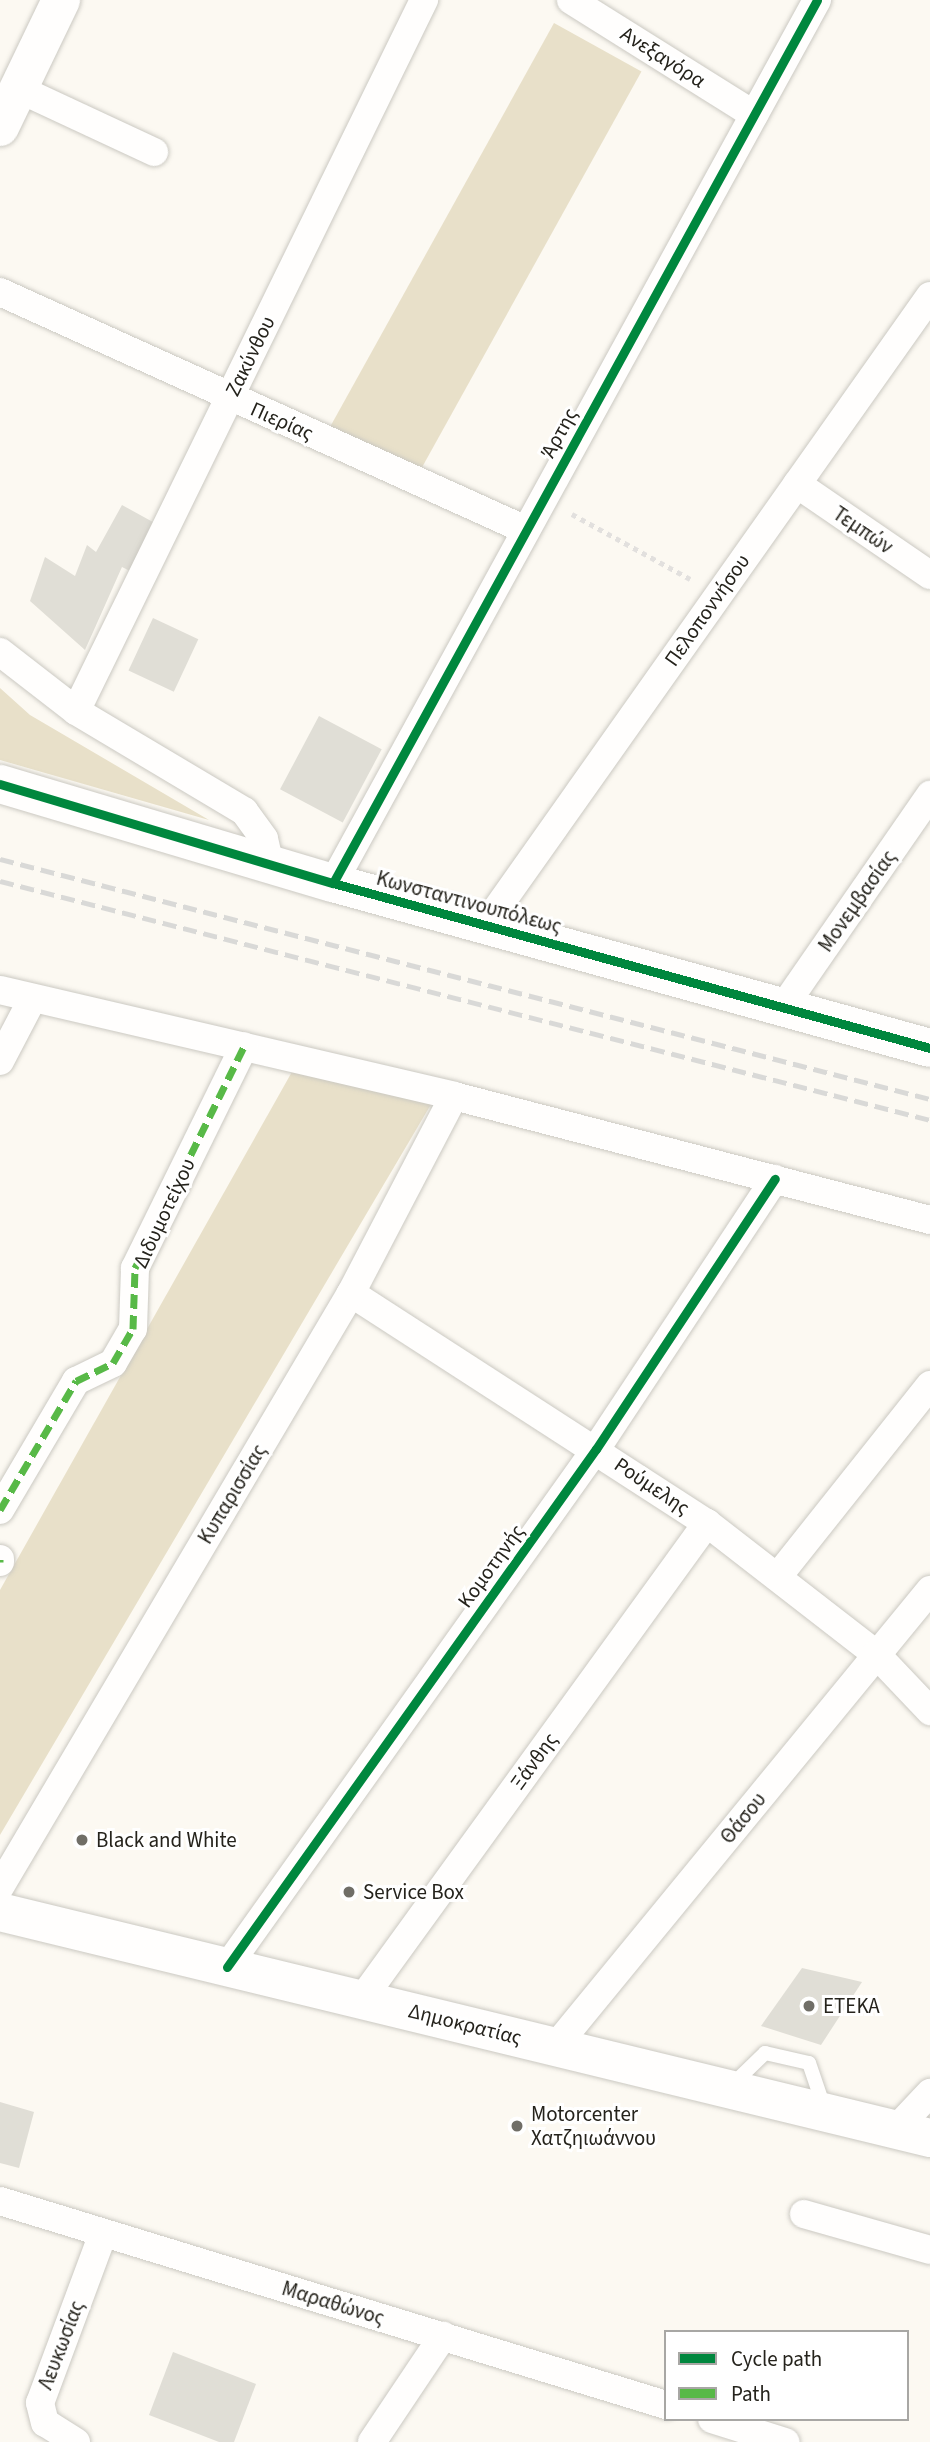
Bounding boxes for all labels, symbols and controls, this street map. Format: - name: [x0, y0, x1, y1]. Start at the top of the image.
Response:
- street label: Ανεξαγόρα: [616, 21, 710, 93]
- street label: Ζακύνθου: [220, 312, 280, 400]
- street label: Πιερίας: [247, 396, 317, 446]
- street label: Άρτης: [535, 404, 583, 462]
- street label: Τεμπών: [828, 501, 898, 559]
- street label: Πελοποννήσου: [659, 549, 755, 671]
- street label: Μονεμβασίας: [813, 845, 901, 957]
- street label: Κωνσταντινουπόλεως: [374, 865, 564, 939]
- street label: Διδυμοτείχου: [128, 1154, 200, 1272]
- street label: Κυπαρισσίας: [192, 1439, 272, 1549]
- street label: Ρούμελης: [610, 1452, 694, 1520]
- street label: Κομοτηνής: [452, 1519, 530, 1613]
- street label: Ξάνθης: [505, 1728, 563, 1794]
- street label: Θάσου: [715, 1787, 771, 1849]
- place label: Black and White: [96, 1827, 237, 1853]
- marker: Black and White: [74, 1832, 90, 1848]
- place label: Service Box: [363, 1879, 464, 1905]
- marker: Service Box: [341, 1884, 357, 1900]
- place label: ΕΤΕΚΑ: [823, 1993, 880, 2019]
- street label: Δημοκρατίας: [406, 1998, 524, 2050]
- marker: ΕΤΕΚΑ: [801, 1998, 817, 2014]
- place label: Motorcenter Χατζηιωάννου: [531, 2101, 656, 2151]
- marker: Motorcenter Χατζηιωάννου: [509, 2118, 525, 2134]
- street label: Μαραθώνος: [279, 2275, 387, 2331]
- street label: Λευκωσίας: [33, 2297, 89, 2393]
- legend: [664, 2330, 909, 2421]
- text: Cycle path: [731, 2344, 822, 2374]
- text: Path: [731, 2379, 771, 2409]

